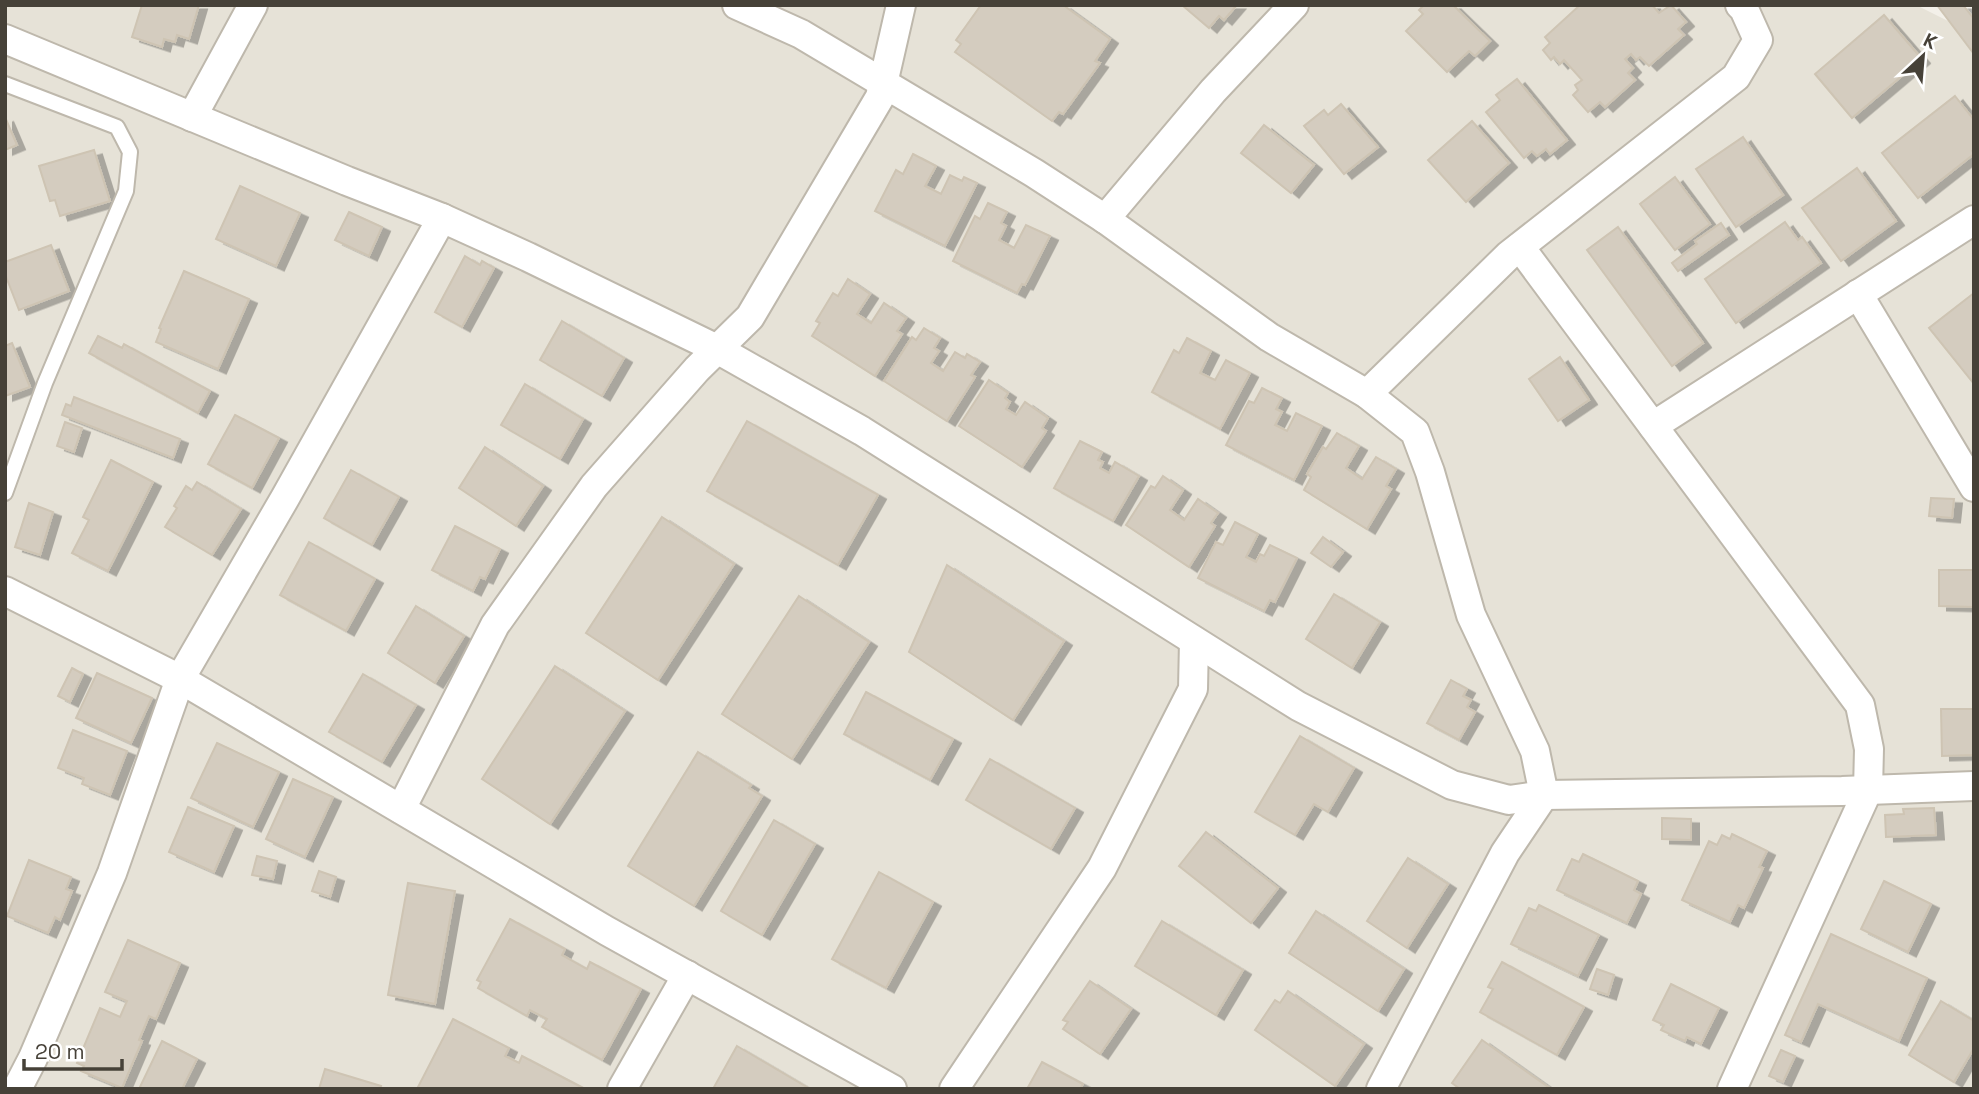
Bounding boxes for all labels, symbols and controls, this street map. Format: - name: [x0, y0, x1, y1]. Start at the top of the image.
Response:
- north arrow: [1888, 21, 1958, 91]
- text: K: [1919, 27, 1941, 55]
- scale bar: [24, 1028, 122, 1072]
- text: 20 m: [35, 1038, 85, 1065]

